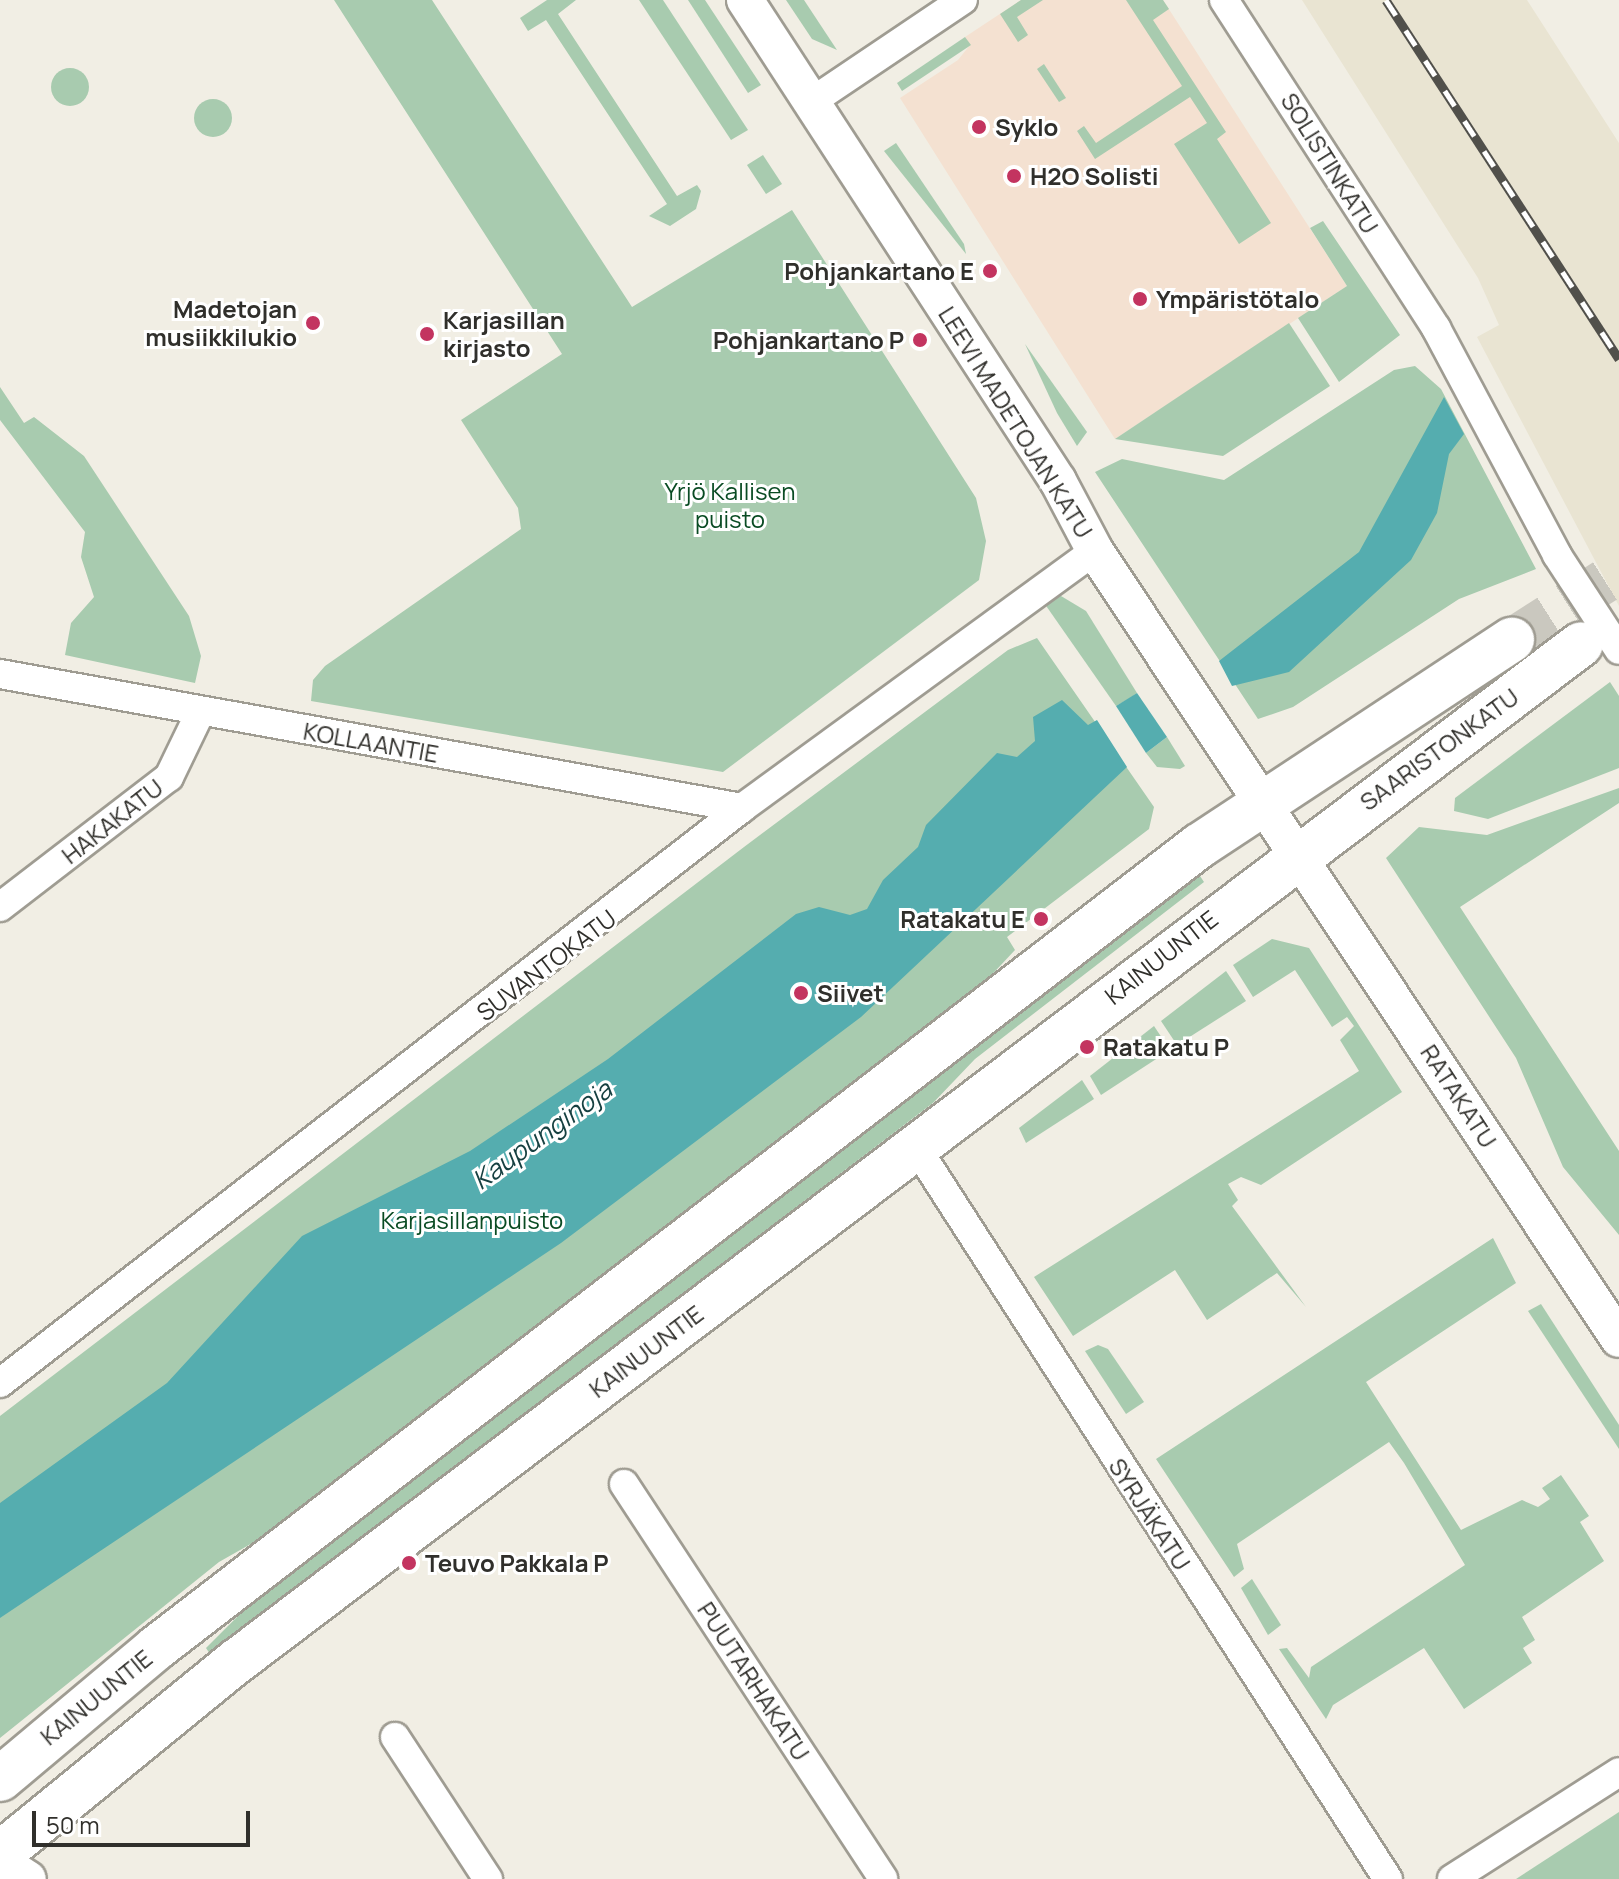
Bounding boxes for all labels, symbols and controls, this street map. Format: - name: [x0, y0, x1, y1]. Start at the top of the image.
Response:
- street label: SOLISTINKATU: [1275, 87, 1385, 239]
- place label: Syklo: [995, 113, 1058, 141]
- marker: Syklo: [970, 118, 988, 136]
- place label: H2O Solisti: [1030, 162, 1159, 190]
- marker: H2O Solisti: [1005, 167, 1023, 185]
- place label: Pohjankartano E: [784, 257, 974, 285]
- marker: Pohjankartano E: [981, 262, 999, 280]
- place label: Ympäristötalo: [1156, 285, 1319, 313]
- marker: Ympäristötalo: [1131, 290, 1149, 308]
- place label: Madetojan musiikkilukio: [145, 295, 297, 351]
- street label: LEEVI MADETOJAN KATU: [933, 301, 1099, 543]
- place label: Karjasillan kirjasto: [443, 306, 565, 362]
- marker: Madetojan musiikkilukio: [304, 314, 322, 332]
- marker: Karjasillan kirjasto: [418, 325, 436, 343]
- place label: Pohjankartano P: [713, 326, 904, 354]
- marker: Pohjankartano P: [911, 331, 929, 349]
- park label: Yrjö Kallisen puisto: [665, 477, 795, 533]
- street label: SAARISTONKATU: [1354, 682, 1524, 816]
- street label: KOLLAANTIE: [301, 716, 441, 768]
- street label: HAKAKATU: [56, 773, 168, 869]
- street label: SUVANTOKATU: [471, 903, 621, 1027]
- street label: KAINUUNTIE: [1099, 904, 1223, 1010]
- place label: Ratakatu E: [900, 905, 1025, 933]
- marker: Ratakatu E: [1032, 910, 1050, 928]
- place label: Siivet: [817, 979, 884, 1007]
- marker: Siivet: [792, 984, 810, 1002]
- place label: Ratakatu P: [1103, 1033, 1229, 1061]
- marker: Ratakatu P: [1078, 1038, 1096, 1056]
- street label: RATAKATU: [1415, 1039, 1503, 1153]
- water label: Kaupunginoja: [466, 1074, 618, 1196]
- park label: Karjasillanpuisto: [381, 1206, 563, 1234]
- street label: KAINUUNTIE: [583, 1299, 709, 1403]
- street label: SYRJÄKATU: [1103, 1453, 1197, 1575]
- place label: Teuvo Pakkala P: [425, 1549, 609, 1577]
- marker: Teuvo Pakkala P: [400, 1554, 418, 1572]
- street label: PUUTARHAKATU: [692, 1596, 816, 1766]
- street label: KAINUUNTIE: [34, 1643, 158, 1751]
- scale bar: [36, 1795, 254, 1845]
- text: 50 m: [46, 1808, 100, 1841]

